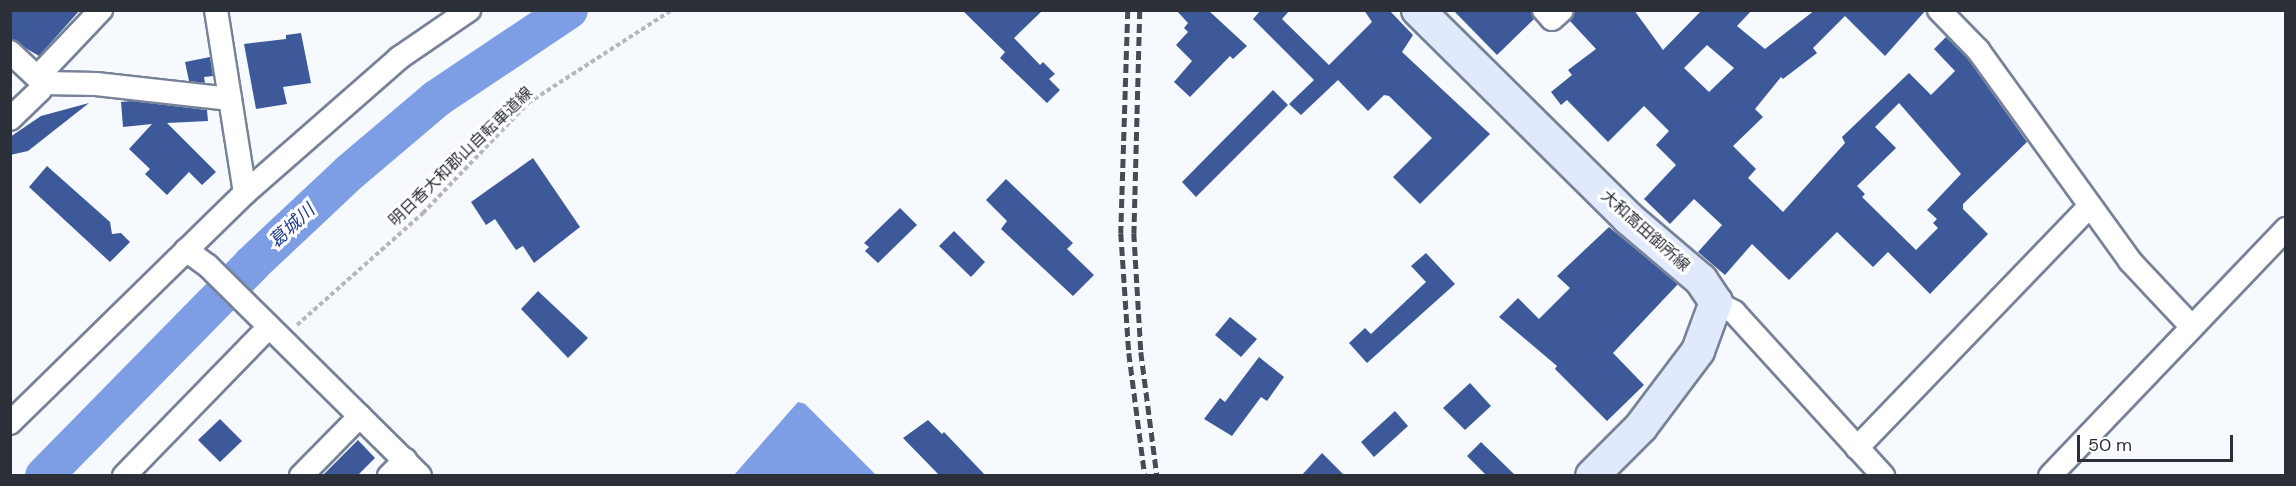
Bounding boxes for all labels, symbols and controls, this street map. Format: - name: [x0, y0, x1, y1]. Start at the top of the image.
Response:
- street label: 明日香大和郡山自転車道線: [385, 83, 537, 231]
- street label: 大和高田御所線: [1597, 186, 1693, 276]
- water label: 葛城川: [265, 200, 319, 252]
- scale bar: [2080, 423, 2236, 461]
- text: 50 m: [2088, 433, 2132, 457]

